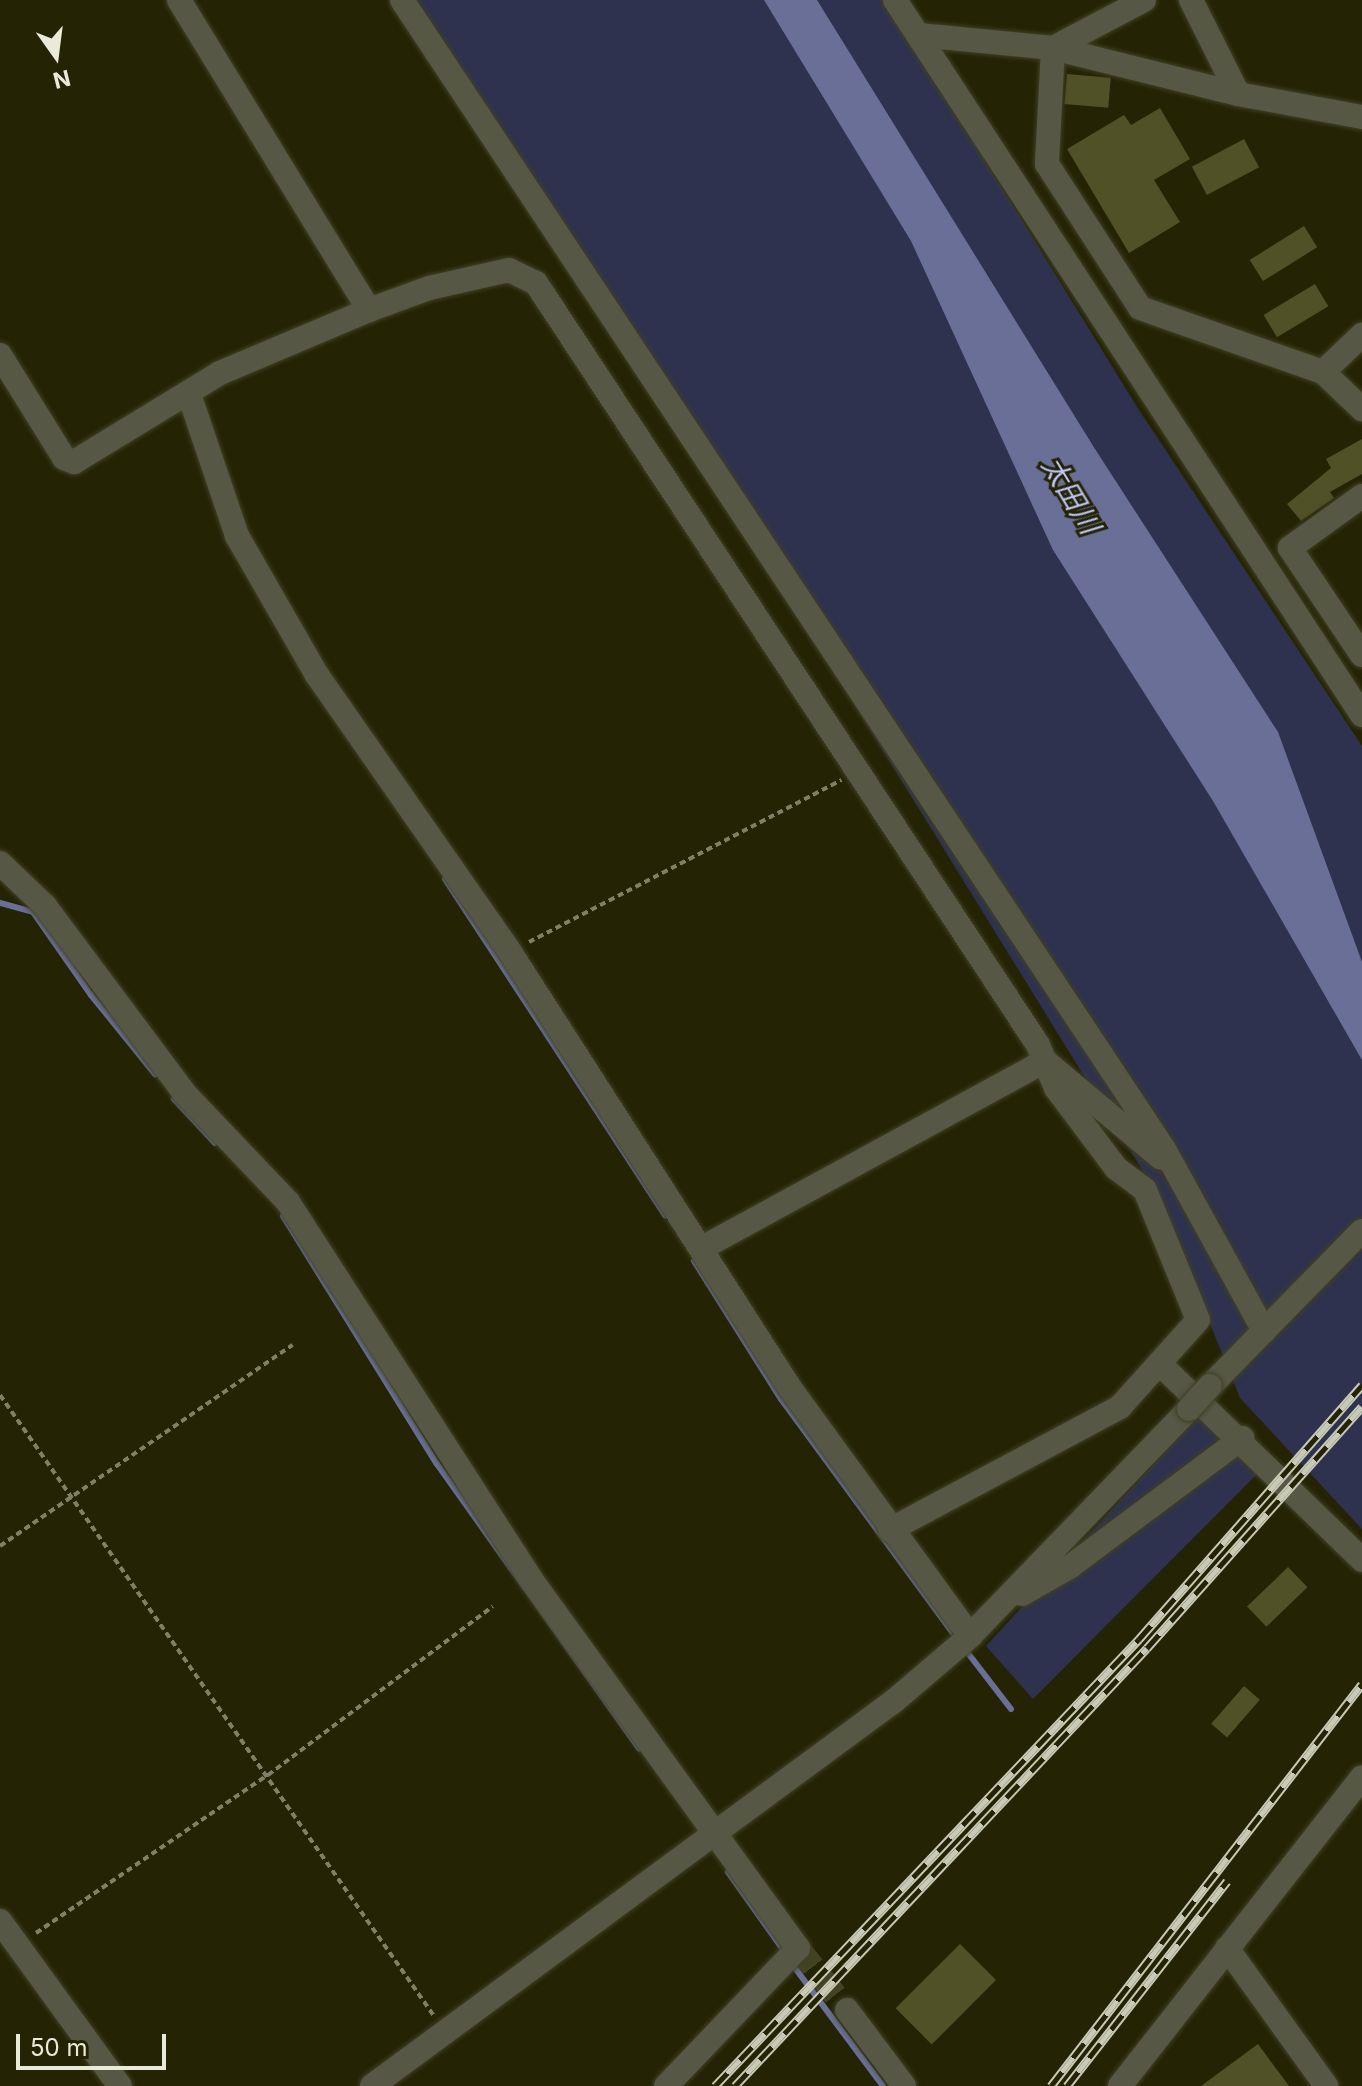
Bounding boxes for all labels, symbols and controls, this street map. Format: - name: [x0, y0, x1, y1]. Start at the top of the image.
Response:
- north arrow: [16, 16, 96, 96]
- text: N: [51, 65, 73, 94]
- water label: 太田川: [1035, 450, 1107, 540]
- scale bar: [20, 2018, 170, 2068]
- text: 50 m: [30, 2033, 88, 2062]

